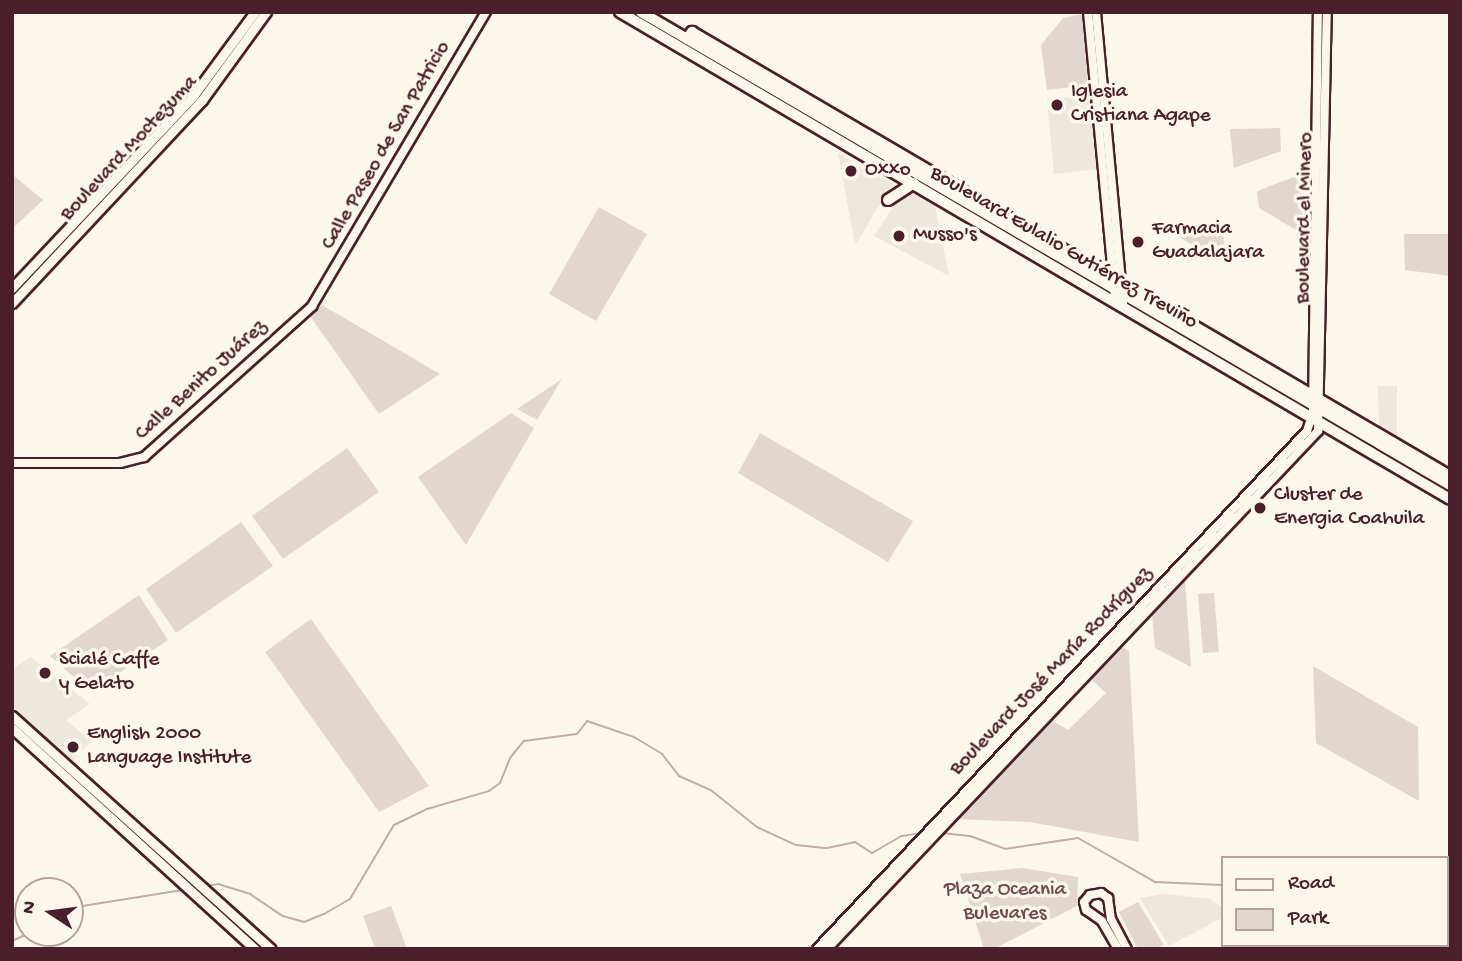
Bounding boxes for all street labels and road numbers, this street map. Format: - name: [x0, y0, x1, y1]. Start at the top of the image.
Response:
- street label: Calle Paseo de San Patricio: [317, 37, 457, 255]
- street label: Boulevard Moctezuma: [56, 71, 204, 227]
- street label: Boulevard el Minero: [1292, 132, 1320, 304]
- street label: Boulevard Eulalio Gutiérrez Treviño: [925, 162, 1201, 336]
- street label: Calle Benito Juárez: [131, 315, 273, 447]
- street label: Boulevard José María Rodríguez: [945, 562, 1159, 782]

